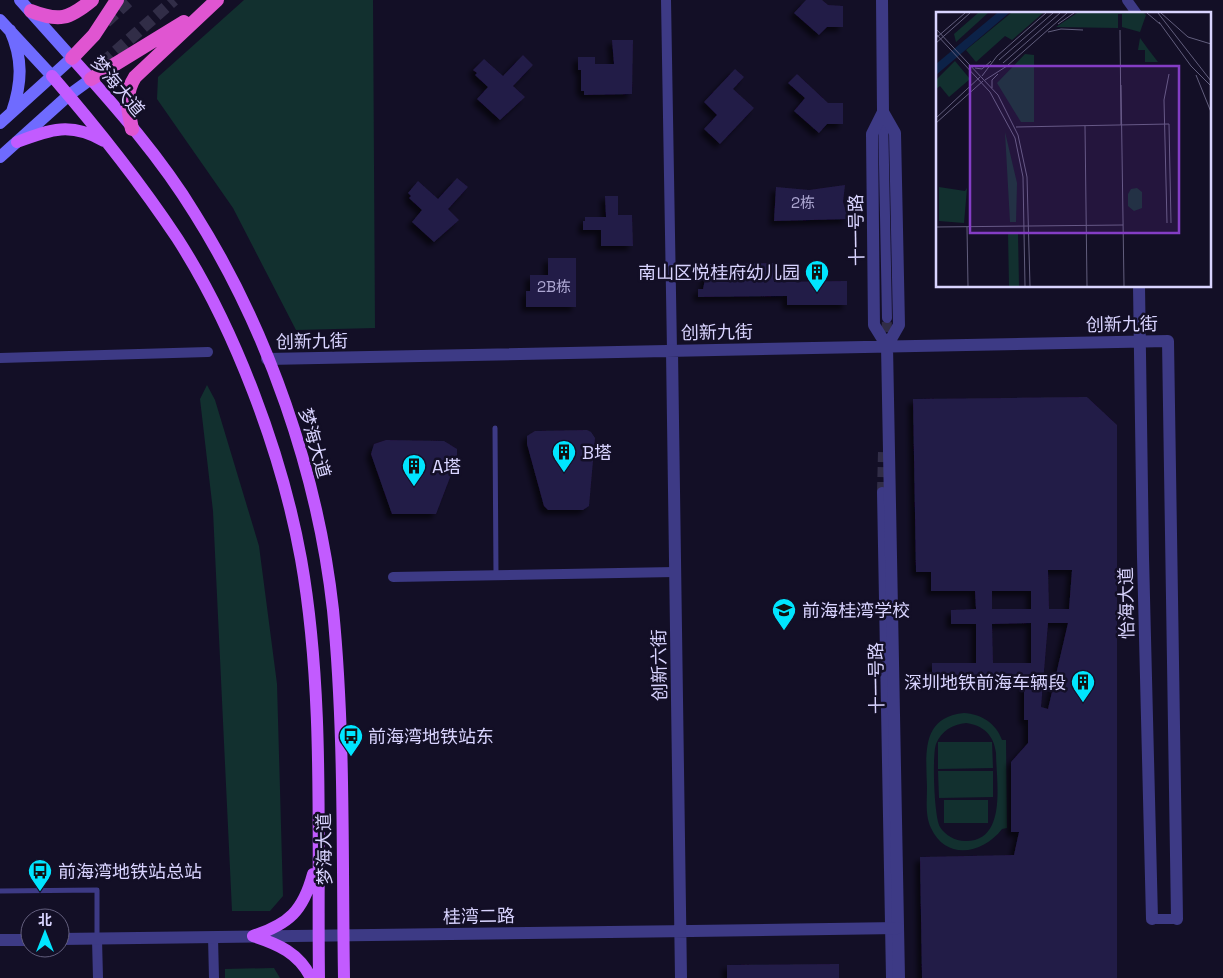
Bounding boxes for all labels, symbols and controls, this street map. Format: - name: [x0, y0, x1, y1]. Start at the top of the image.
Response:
- inset map: [936, 12, 1210, 288]
- street label: 梦海大道: [86, 51, 150, 121]
- house number: 2栋: [791, 193, 815, 212]
- street label: 十一号路: [844, 194, 868, 266]
- building icon: 南山区悦桂府幼儿园: [804, 259, 830, 293]
- place label: 南山区悦桂府幼儿园: [638, 261, 800, 284]
- house number: 2B栋: [537, 277, 571, 296]
- street label: 创新九街: [1086, 312, 1158, 336]
- street label: 创新九街: [681, 320, 753, 344]
- street label: 创新九街: [276, 329, 348, 353]
- street label: 梦海大道: [294, 405, 336, 481]
- building icon: B塔: [551, 439, 577, 473]
- place label: B塔: [582, 441, 612, 464]
- building icon: A塔: [401, 453, 427, 487]
- place label: A塔: [432, 455, 461, 478]
- street label: 怡海大道: [1114, 567, 1138, 639]
- school or university icon: 前海桂湾学校: [771, 597, 797, 631]
- place label: 前海桂湾学校: [802, 599, 910, 622]
- street label: 创新六街: [647, 629, 671, 701]
- street label: 十一号路: [864, 642, 888, 714]
- building icon: 深圳地铁前海车辆段: [1070, 669, 1096, 703]
- place label: 深圳地铁前海车辆段: [904, 671, 1066, 694]
- bus stop icon: 前海湾地铁站东: [338, 723, 364, 757]
- place label: 前海湾地铁站东: [368, 725, 494, 748]
- street label: 梦海大道: [312, 813, 336, 885]
- bus stop icon: 前海湾地铁站总站: [27, 858, 53, 892]
- place label: 前海湾地铁站总站: [58, 860, 202, 883]
- street label: 桂湾二路: [443, 904, 515, 928]
- north arrow: [20, 908, 70, 958]
- text: 北: [38, 911, 52, 929]

